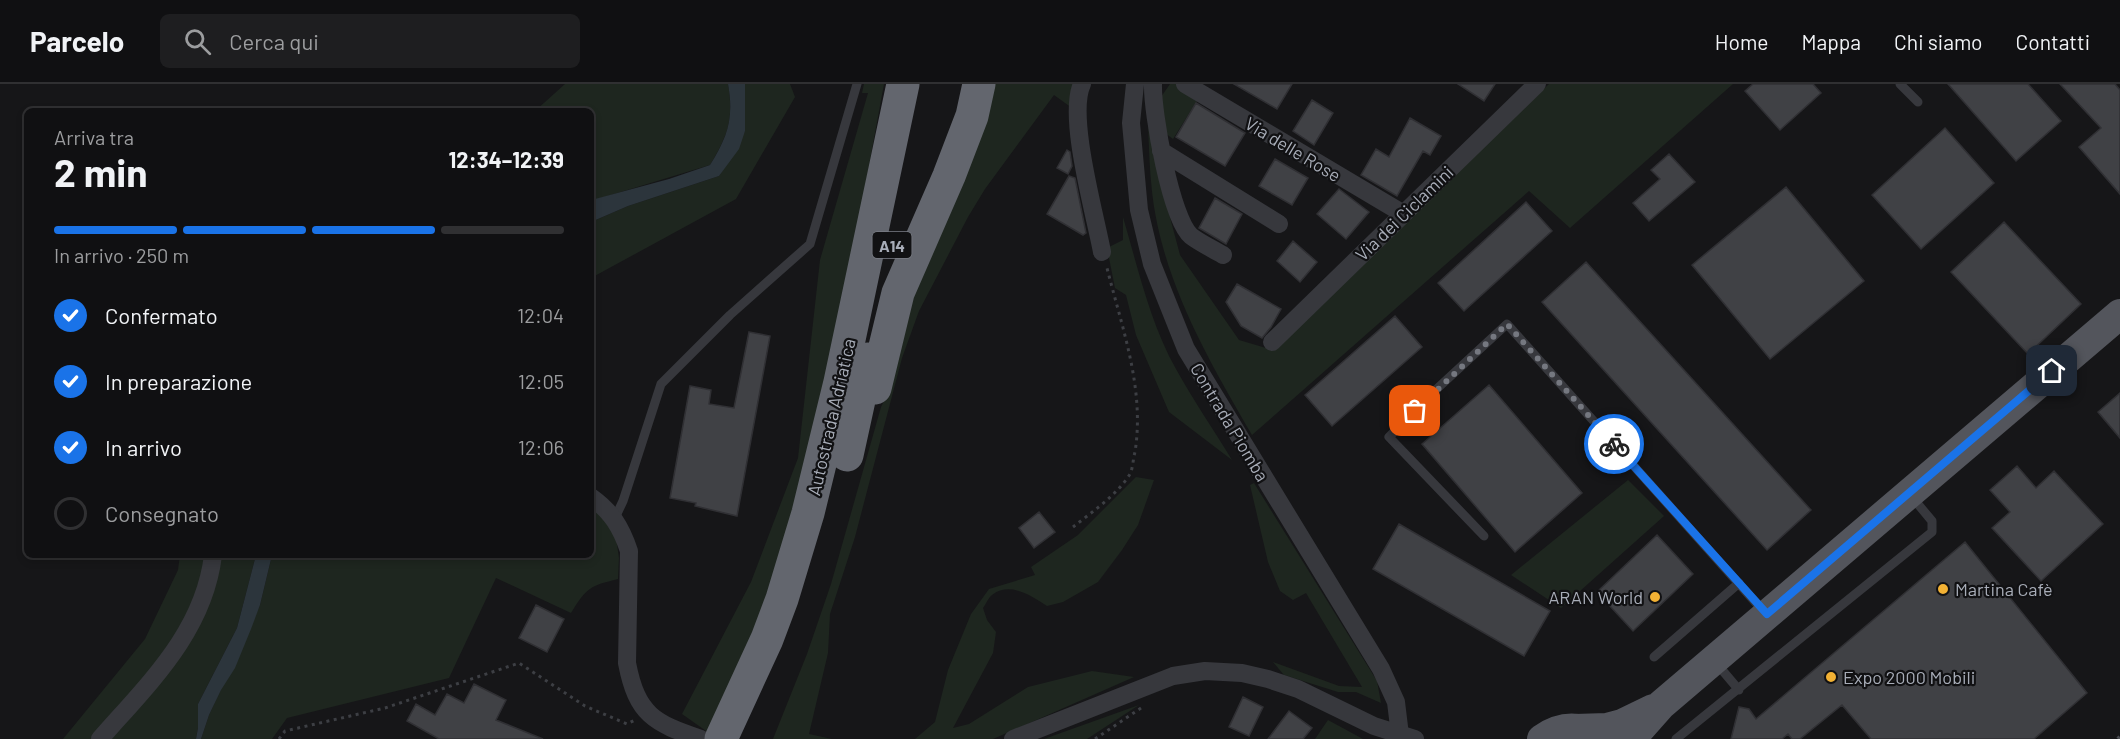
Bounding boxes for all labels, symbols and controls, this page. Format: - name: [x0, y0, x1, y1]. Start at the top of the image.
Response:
- search box: [160, 14, 580, 68]
- text: Parcelo: [30, 24, 124, 58]
- icon: search: [181, 25, 214, 58]
- text: Cerca qui: [229, 28, 319, 54]
- text: Home: [1715, 29, 1768, 54]
- text: Mappa: [1801, 29, 1861, 54]
- text: Chi siamo: [1894, 29, 1983, 54]
- text: Contatti: [2016, 29, 2090, 54]
- street label: Via delle Rose: [1241, 112, 1345, 186]
- text: Arriva tra: [54, 125, 134, 149]
- text: 12:34–12:39: [449, 146, 564, 172]
- text: 2 min: [54, 148, 147, 195]
- street label: Via dei Ciclamini: [1350, 161, 1458, 265]
- road number: A14: [872, 232, 912, 258]
- text: In arrivo · 250 m: [54, 243, 189, 267]
- icon: check: [54, 299, 87, 332]
- text: Confermato: [105, 302, 218, 328]
- text: 12:04: [517, 303, 564, 327]
- street label: Autostrada Adriatica: [802, 336, 860, 498]
- pin: [2026, 345, 2077, 396]
- icon: home: [2035, 354, 2068, 387]
- street label: Contrada Piomba: [1186, 359, 1274, 485]
- icon: check: [54, 365, 87, 398]
- text: In preparazione: [105, 368, 252, 394]
- text: 12:05: [518, 369, 564, 393]
- pin: [1389, 385, 1440, 436]
- icon: bag: [1398, 394, 1431, 427]
- courier: [1584, 414, 1644, 474]
- icon: bike: [1598, 428, 1631, 461]
- icon: check: [54, 431, 87, 464]
- text: In arrivo: [105, 434, 182, 460]
- text: 12:06: [518, 435, 564, 459]
- text: Consegnato: [105, 500, 219, 526]
- place label: Martina Cafè: [1955, 578, 2053, 600]
- marker: Martina Cafè: [1936, 582, 1950, 596]
- place label: ARAN World: [1548, 586, 1643, 608]
- marker: ARAN World: [1648, 590, 1662, 604]
- place label: Expo 2000 Mobili: [1843, 666, 1975, 688]
- marker: Expo 2000 Mobili: [1824, 670, 1838, 684]

